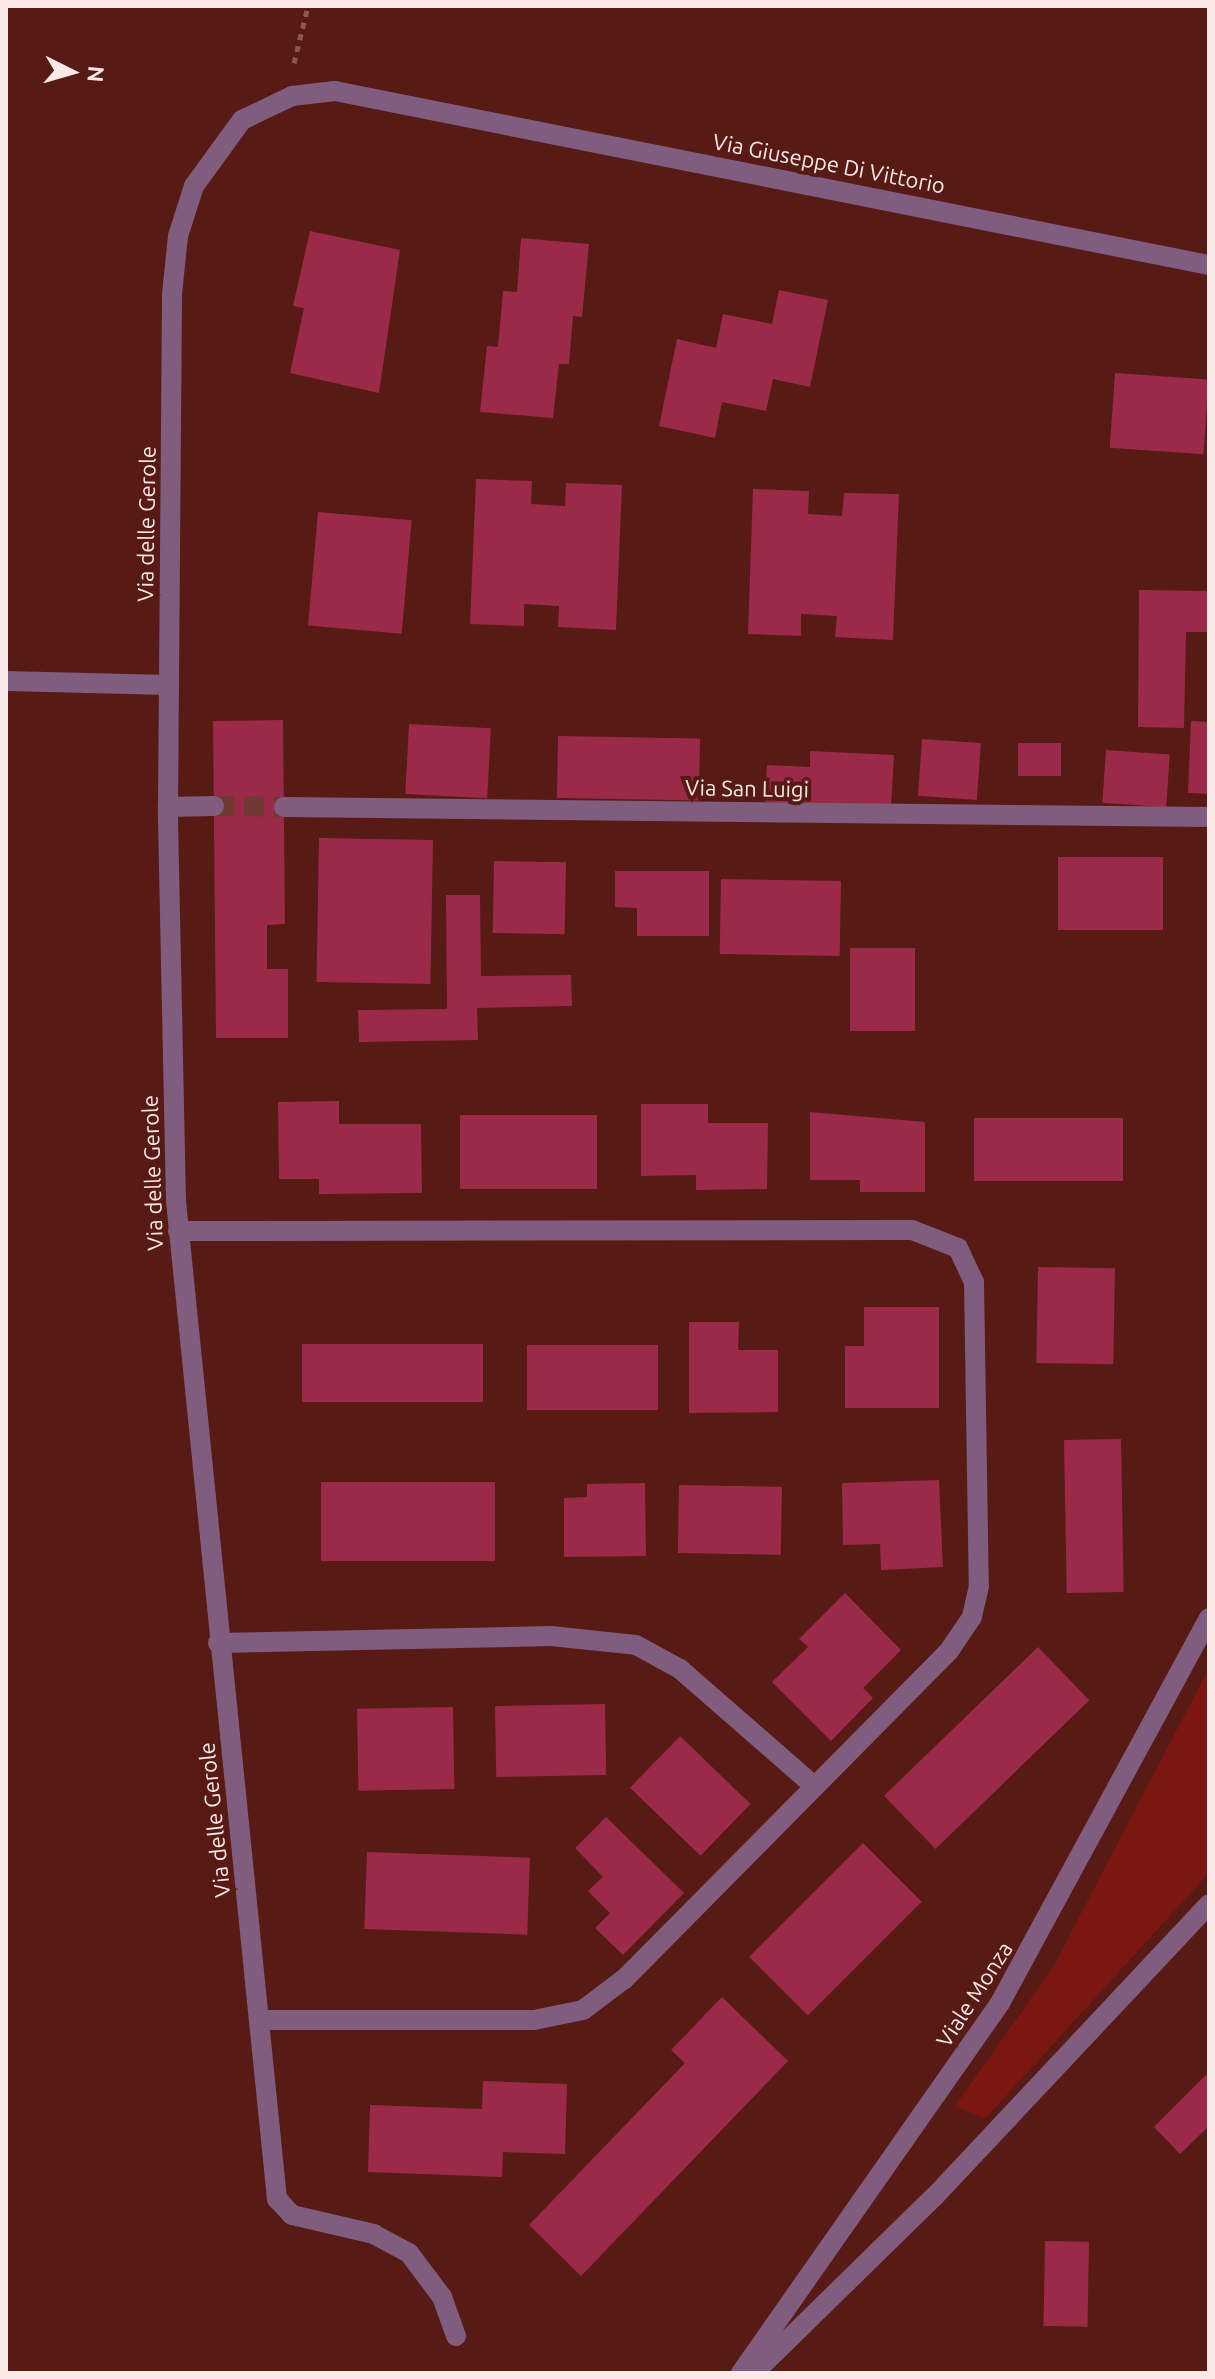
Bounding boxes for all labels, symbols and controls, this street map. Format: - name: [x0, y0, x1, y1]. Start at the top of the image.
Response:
- north arrow: [32, 32, 112, 112]
- text: N: [83, 65, 110, 83]
- street label: Via Giuseppe Di Vittorio: [711, 128, 947, 198]
- street label: Via delle Gerole: [131, 446, 161, 602]
- street label: Via San Luigi: [685, 774, 809, 802]
- street label: Via delle Gerole: [136, 1095, 168, 1251]
- street label: Via delle Gerole: [193, 1741, 235, 1899]
- street label: Viale Monza: [930, 1936, 1018, 2052]

